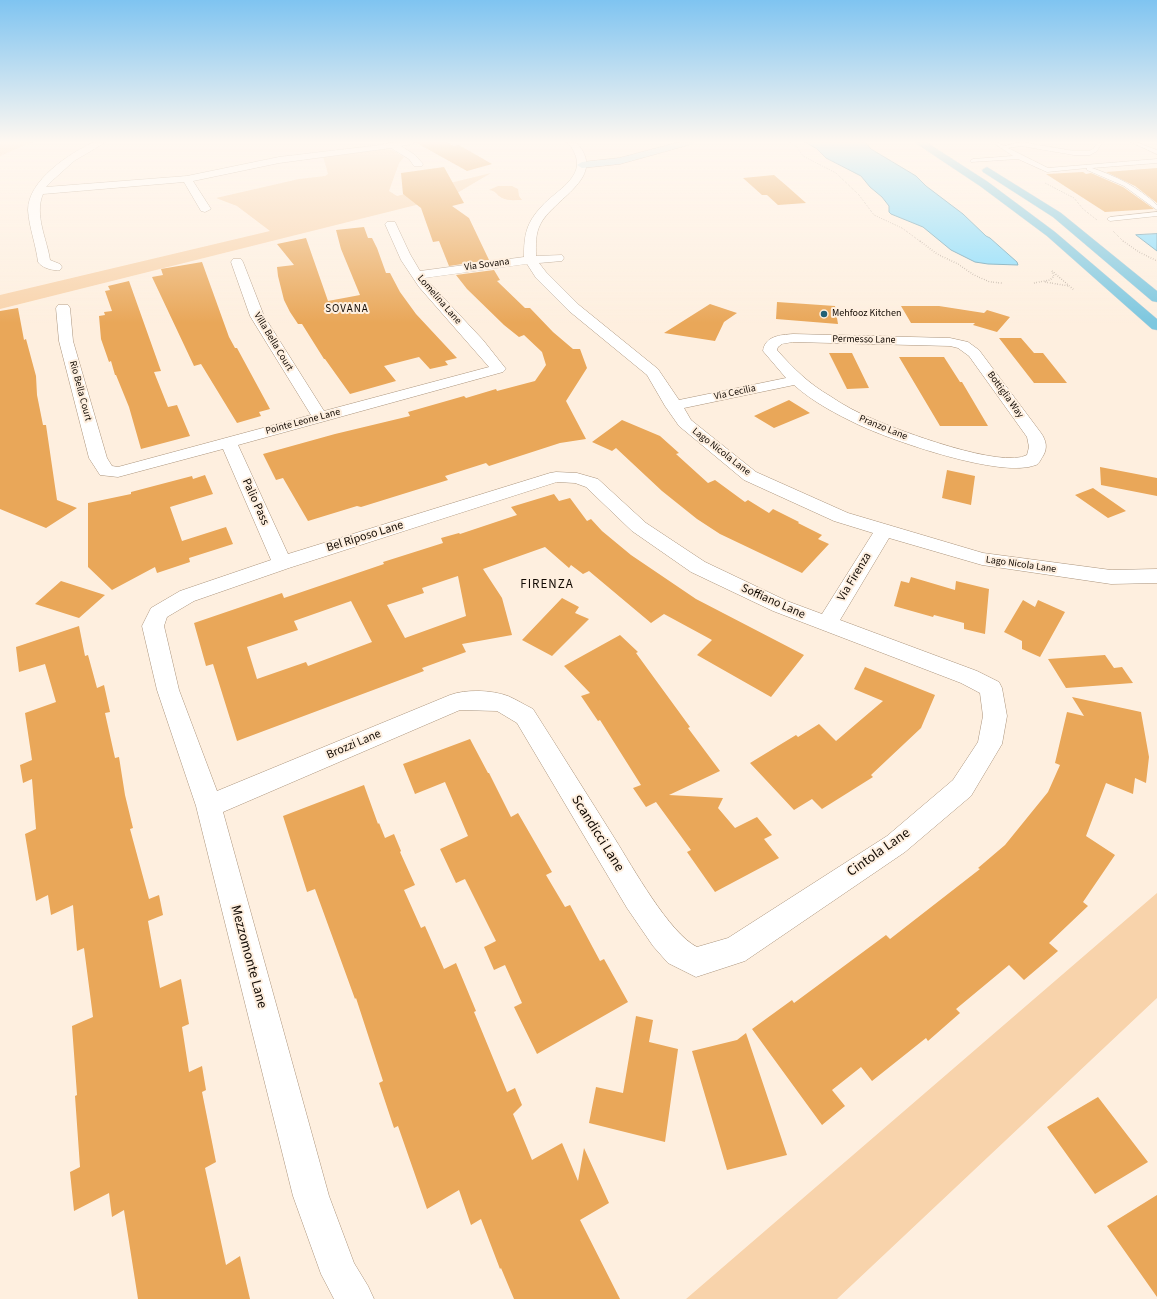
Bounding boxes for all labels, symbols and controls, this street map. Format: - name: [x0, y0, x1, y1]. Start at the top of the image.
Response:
- street label: Via Sovana: [464, 256, 510, 274]
- street label: Lomelina Lane: [414, 273, 464, 327]
- district label: SOVANA: [325, 303, 369, 317]
- place label: Mehfooz Kitchen: [832, 308, 901, 320]
- marker: Mehfooz Kitchen: [819, 309, 829, 319]
- street label: Villa Bella Court: [251, 311, 295, 373]
- street label: Permesso Lane: [832, 333, 896, 347]
- street label: Rio Bella Court: [66, 360, 94, 422]
- street label: Bottiglia Way: [984, 369, 1026, 421]
- street label: Via Cecilia: [713, 383, 757, 403]
- street label: Pointe Leone Lane: [264, 406, 342, 438]
- street label: Pranzo Lane: [857, 413, 909, 443]
- street label: Lago Nicola Lane: [689, 425, 753, 479]
- street label: Palio Pass: [238, 476, 272, 528]
- street label: Bel Riposo Lane: [325, 518, 405, 556]
- street label: Via Firenza: [835, 550, 875, 604]
- street label: Lago Nicola Lane: [985, 554, 1057, 576]
- district label: FIRENZA: [520, 577, 574, 593]
- street label: Soffiano Lane: [739, 581, 807, 623]
- street label: Brozzi Lane: [325, 727, 383, 763]
- street label: Scandicci Lane: [567, 793, 627, 875]
- street label: Cintola Lane: [844, 825, 914, 881]
- street label: Mezzomonte Lane: [226, 904, 270, 1010]

